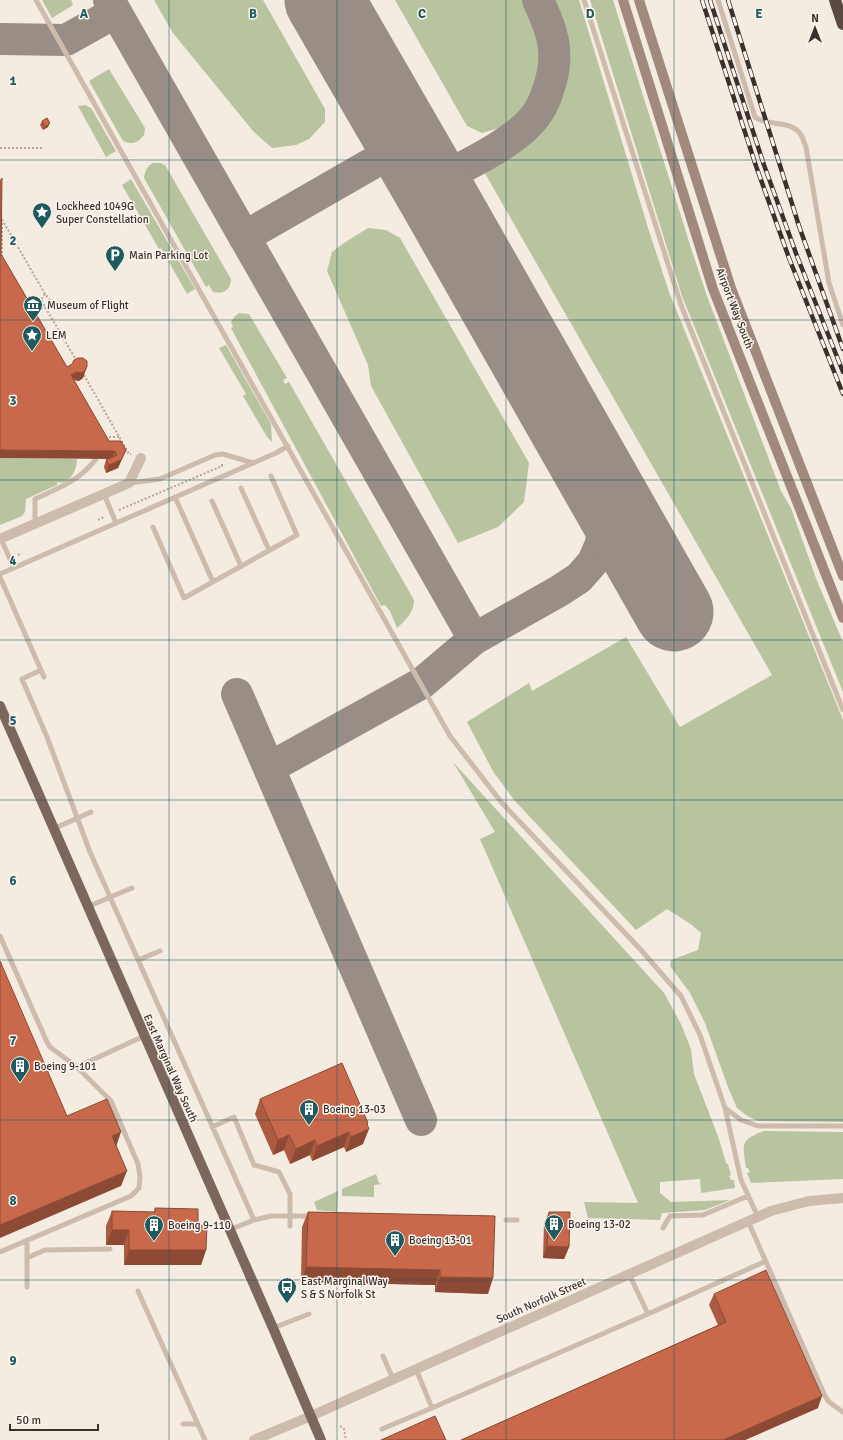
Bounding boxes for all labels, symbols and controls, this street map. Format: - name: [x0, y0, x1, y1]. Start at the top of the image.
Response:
- text: A: [80, 6, 89, 22]
- text: B: [249, 6, 257, 22]
- text: C: [418, 6, 426, 22]
- text: D: [586, 6, 595, 22]
- text: E: [755, 6, 763, 22]
- north arrow: [795, 8, 835, 48]
- text: N: [811, 12, 819, 25]
- text: 1: [9, 73, 17, 89]
- place label: Lockheed 1049G Super Constellation: [56, 200, 149, 226]
- place icon: Lockheed 1049G Super Constellation: [31, 201, 53, 229]
- text: 2: [9, 233, 17, 249]
- parking icon: Main Parking Lot: [104, 244, 126, 272]
- place label: Main Parking Lot: [129, 249, 208, 262]
- street label: Airport Way South: [713, 266, 756, 350]
- museum icon: Museum of Flight: [22, 294, 44, 322]
- place label: Museum of Flight: [47, 299, 129, 312]
- place icon: LEM: [21, 324, 43, 352]
- place label: LEM: [46, 329, 67, 342]
- text: 3: [9, 393, 17, 409]
- text: 4: [9, 553, 17, 569]
- text: 5: [9, 713, 17, 729]
- text: 6: [9, 873, 17, 889]
- street label: East Marginal Way South: [141, 1012, 200, 1124]
- text: 7: [9, 1033, 17, 1049]
- building icon: Boeing 9-101: [9, 1055, 31, 1083]
- place label: Boeing 9-101: [34, 1060, 97, 1073]
- building icon: Boeing 13-03: [298, 1098, 320, 1126]
- place label: Boeing 13-03: [323, 1103, 386, 1116]
- text: 8: [9, 1193, 17, 1209]
- building icon: Boeing 13-02: [543, 1213, 565, 1241]
- building icon: Boeing 9-110: [143, 1214, 165, 1242]
- place label: Boeing 13-02: [568, 1218, 631, 1231]
- place label: Boeing 9-110: [168, 1219, 231, 1232]
- building icon: Boeing 13-01: [384, 1229, 406, 1257]
- place label: Boeing 13-01: [409, 1234, 472, 1247]
- place label: East Marginal Way S & S Norfolk St: [301, 1275, 389, 1301]
- street label: South Norfolk Street: [494, 1275, 588, 1326]
- bus stop icon: East Marginal Way S & S Norfolk St: [276, 1276, 298, 1304]
- text: 9: [9, 1353, 17, 1369]
- scale bar: [10, 1406, 98, 1432]
- text: 50 m: [16, 1413, 41, 1428]

